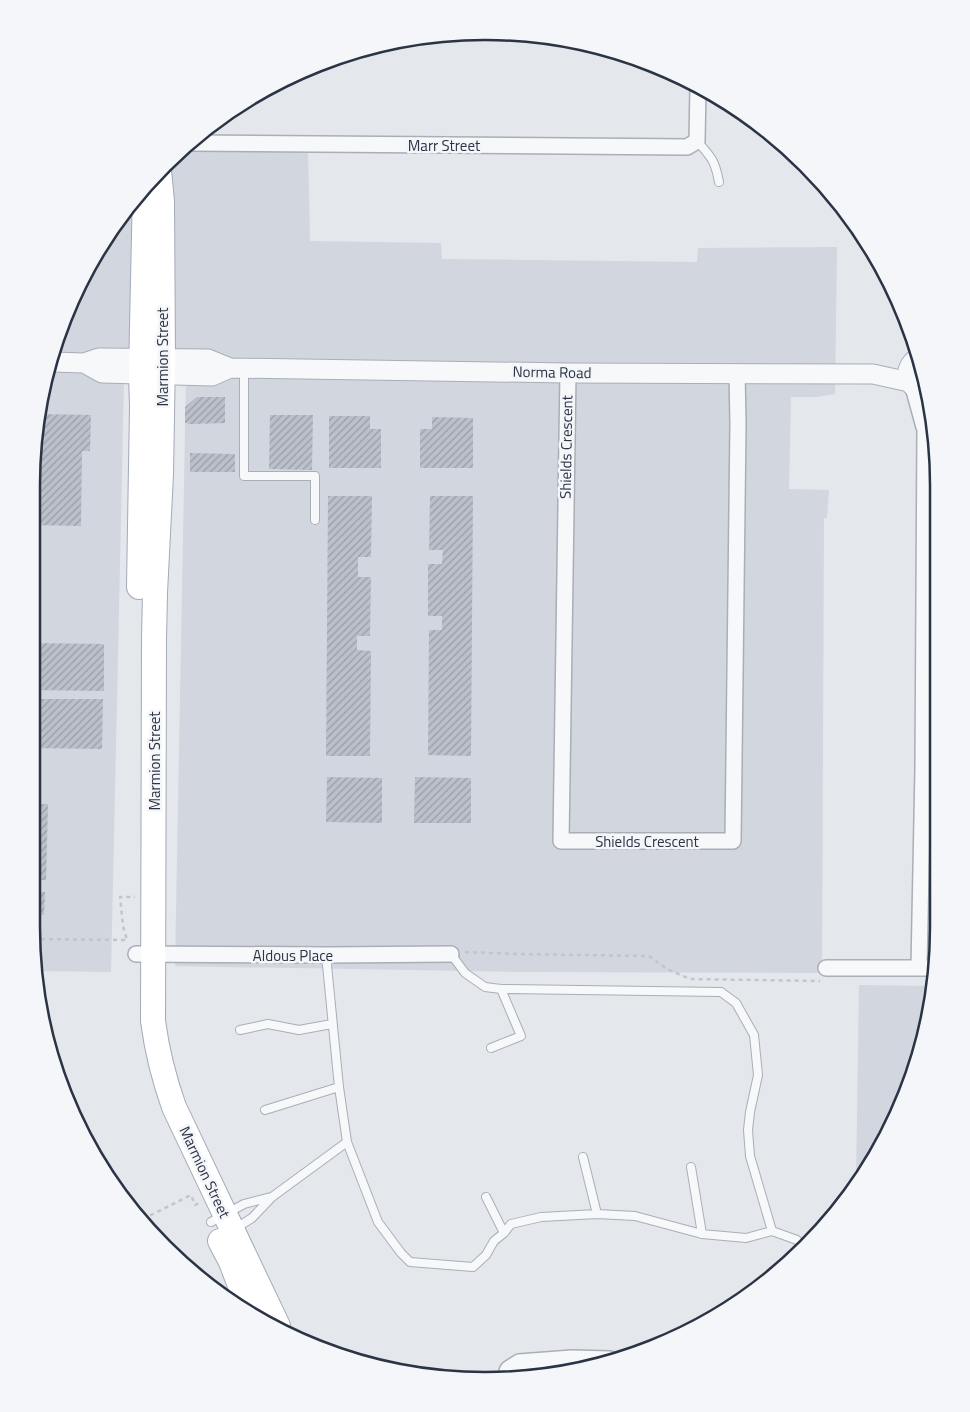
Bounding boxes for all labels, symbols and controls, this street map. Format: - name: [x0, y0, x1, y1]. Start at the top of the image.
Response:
- street label: Marr Street: [408, 134, 481, 157]
- street label: Marmion Street: [151, 307, 174, 407]
- street label: Norma Road: [512, 360, 592, 384]
- street label: Shields Crescent: [554, 394, 578, 499]
- street label: Marmion Street: [143, 711, 166, 811]
- street label: Shields Crescent: [595, 830, 700, 853]
- street label: Aldous Place: [253, 944, 333, 967]
- street label: Marmion Street: [174, 1122, 237, 1222]

